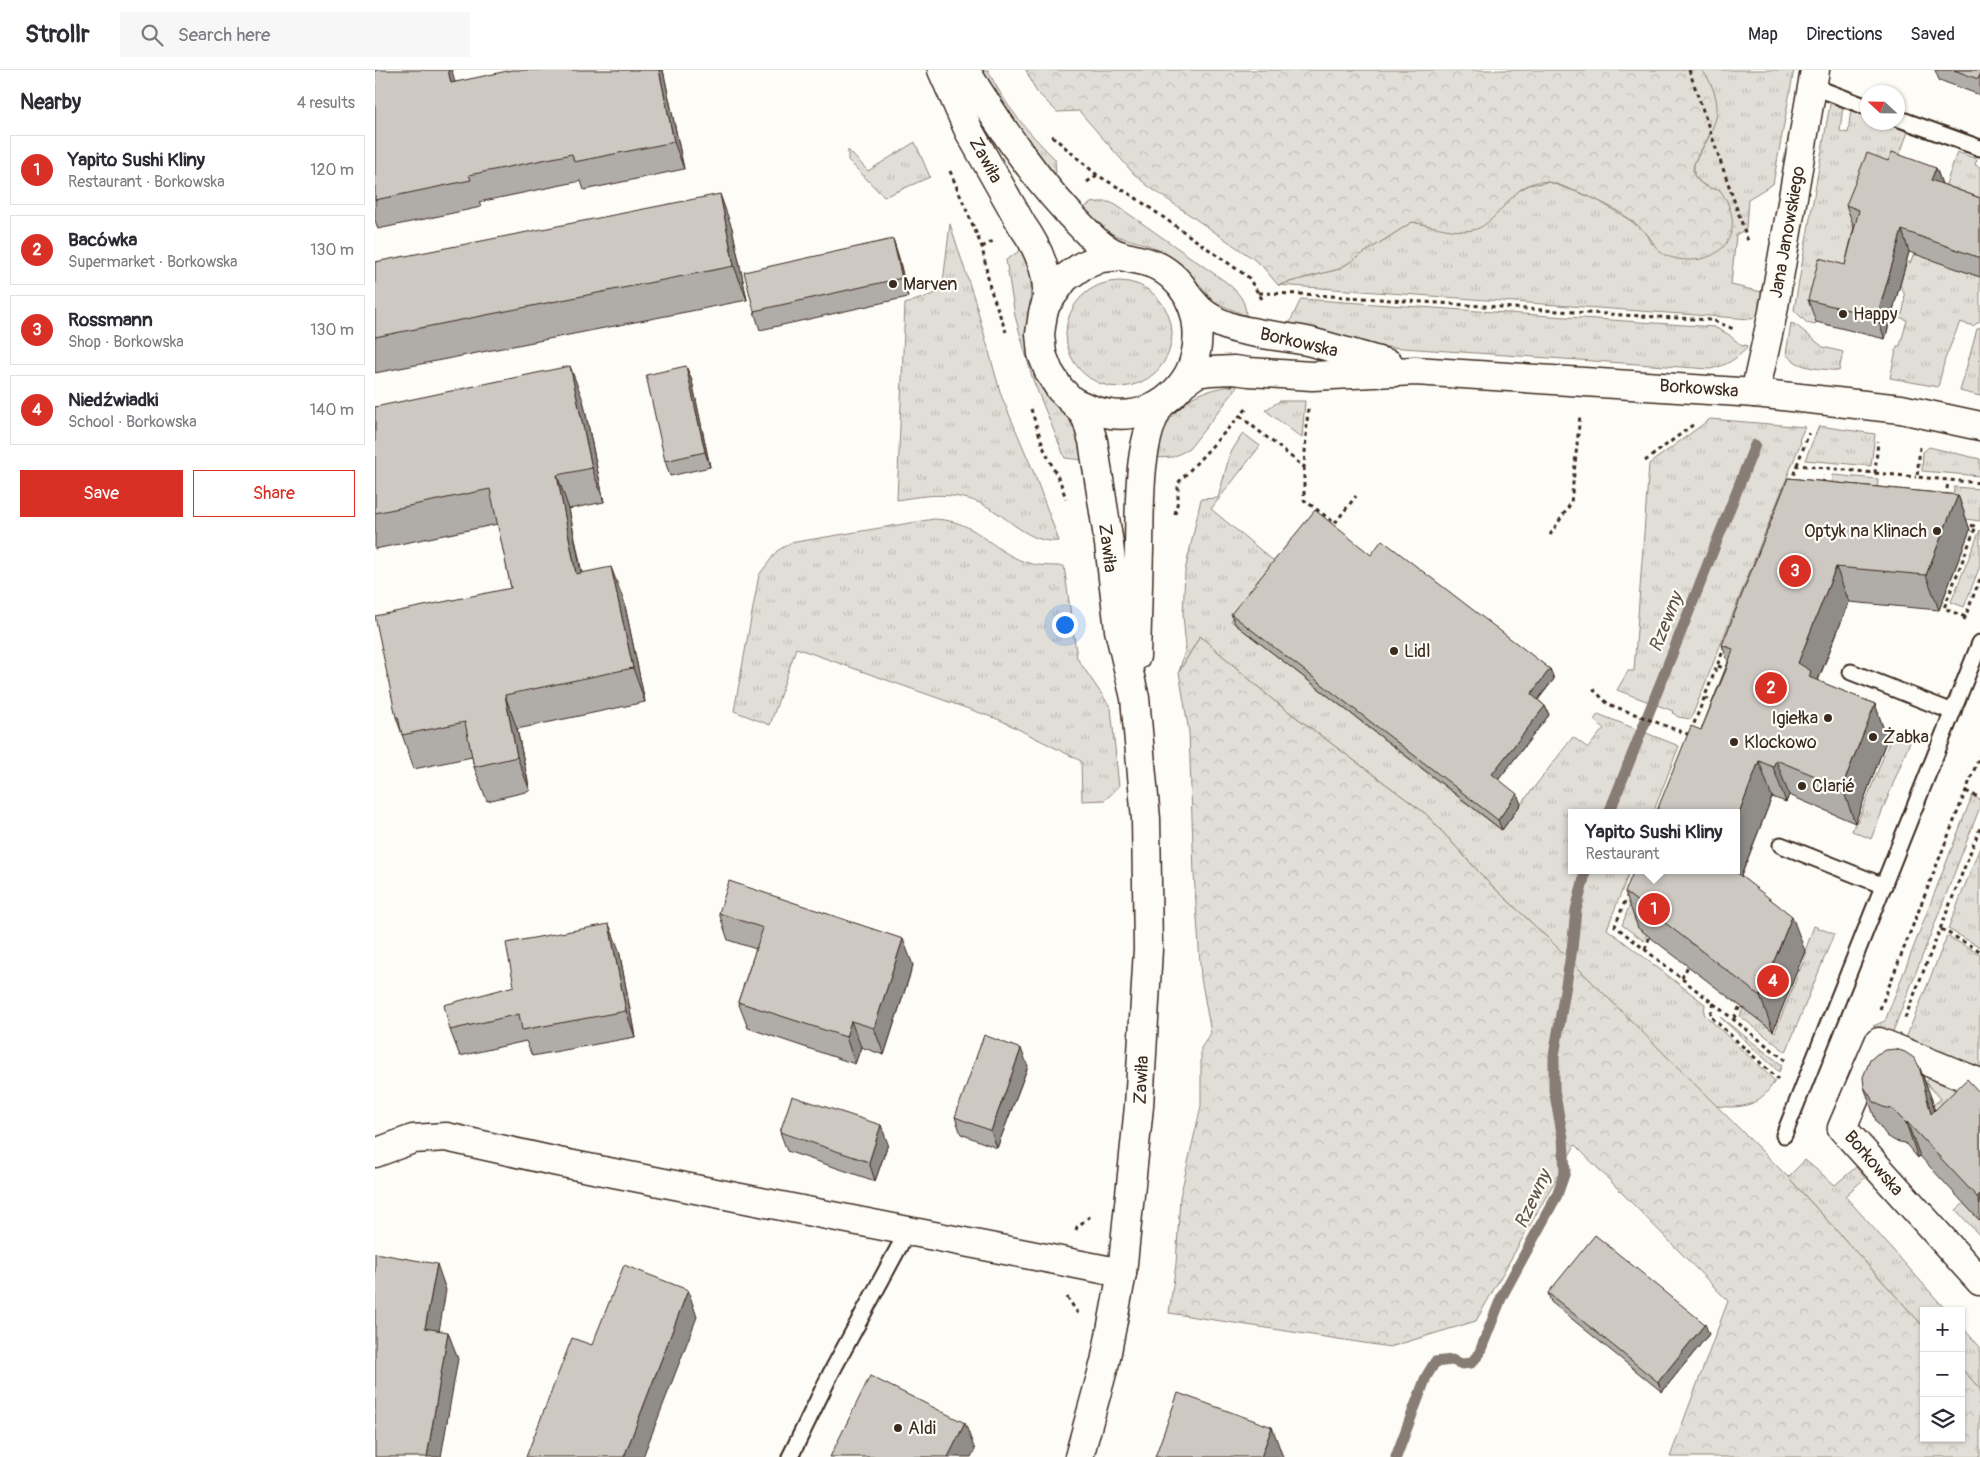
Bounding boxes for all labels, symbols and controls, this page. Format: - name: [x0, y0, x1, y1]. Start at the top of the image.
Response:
- search box: [120, 12, 470, 57]
- text: Strollr: [25, 20, 90, 49]
- icon: search: [138, 21, 166, 49]
- text: Search here: [178, 23, 270, 47]
- text: Map: [1748, 23, 1778, 46]
- text: Directions: [1806, 23, 1882, 46]
- text: Saved: [1910, 23, 1955, 46]
- north arrow: [1860, 85, 1905, 130]
- text: Nearby: [20, 89, 81, 116]
- text: 4 results: [297, 93, 355, 113]
- street label: Zawiła: [964, 133, 1007, 187]
- text: Yapito Sushi Kliny: [68, 148, 205, 172]
- text: 1: [34, 160, 40, 180]
- text: 120 m: [310, 160, 354, 180]
- street label: Jana Janowskiego: [1765, 164, 1811, 300]
- text: Restaurant · Borkowska: [68, 172, 225, 192]
- text: Bacówka: [68, 228, 137, 252]
- text: 2: [33, 240, 41, 260]
- text: 130 m: [310, 240, 354, 260]
- text: Supermarket · Borkowska: [68, 252, 238, 272]
- place label: Marven: [903, 273, 958, 296]
- marker: Marven: [887, 278, 899, 290]
- place label: Happy: [1853, 303, 1898, 326]
- text: Rossmann: [68, 308, 153, 332]
- marker: Happy: [1837, 308, 1849, 320]
- text: 3: [33, 320, 41, 340]
- text: 130 m: [310, 320, 354, 340]
- street label: Borkowska: [1258, 322, 1340, 363]
- text: Shop · Borkowska: [68, 332, 184, 352]
- street label: Borkowska: [1659, 374, 1739, 403]
- text: Niedźwiadki: [68, 388, 158, 412]
- text: 4: [32, 400, 42, 420]
- text: 140 m: [310, 400, 354, 420]
- text: School · Borkowska: [68, 412, 197, 432]
- button: Save: [20, 470, 183, 517]
- button: Share: [193, 470, 355, 517]
- place label: Optyk na Klinach: [1804, 520, 1927, 543]
- street label: Zawiła: [1093, 522, 1122, 574]
- marker: Optyk na Klinach: [1931, 525, 1943, 537]
- pin: 3: [1779, 552, 1811, 590]
- water label: Rzewny: [1643, 587, 1690, 655]
- your location: [1052, 612, 1078, 638]
- place label: Lidl: [1404, 640, 1430, 663]
- marker: Lidl: [1388, 645, 1400, 657]
- pin: 2: [1755, 669, 1787, 707]
- place label: Igiełka: [1771, 707, 1818, 730]
- marker: Igiełka: [1822, 712, 1834, 724]
- place label: Żabka: [1883, 726, 1929, 749]
- place label: Klockowo: [1744, 731, 1817, 754]
- marker: Żabka: [1867, 731, 1879, 743]
- marker: Klockowo: [1728, 736, 1740, 748]
- place label: Clarié: [1812, 775, 1855, 798]
- marker: Clarié: [1796, 780, 1808, 792]
- popup: [1568, 809, 1740, 874]
- text: Yapito Sushi Kliny: [1586, 820, 1722, 844]
- text: Restaurant: [1586, 844, 1660, 864]
- pin: 1: [1638, 890, 1670, 928]
- pin: 4: [1757, 962, 1789, 1000]
- street label: Zawiła: [1129, 1055, 1154, 1105]
- street label: Borkowska: [1839, 1126, 1908, 1201]
- water label: Rzewny: [1509, 1164, 1558, 1232]
- map controls: [1920, 1307, 1965, 1442]
- button: +: [1920, 1307, 1965, 1352]
- button: −: [1920, 1352, 1965, 1397]
- button: layers: [1920, 1397, 1965, 1442]
- place label: Aldi: [908, 1417, 936, 1440]
- marker: Aldi: [892, 1422, 904, 1434]

